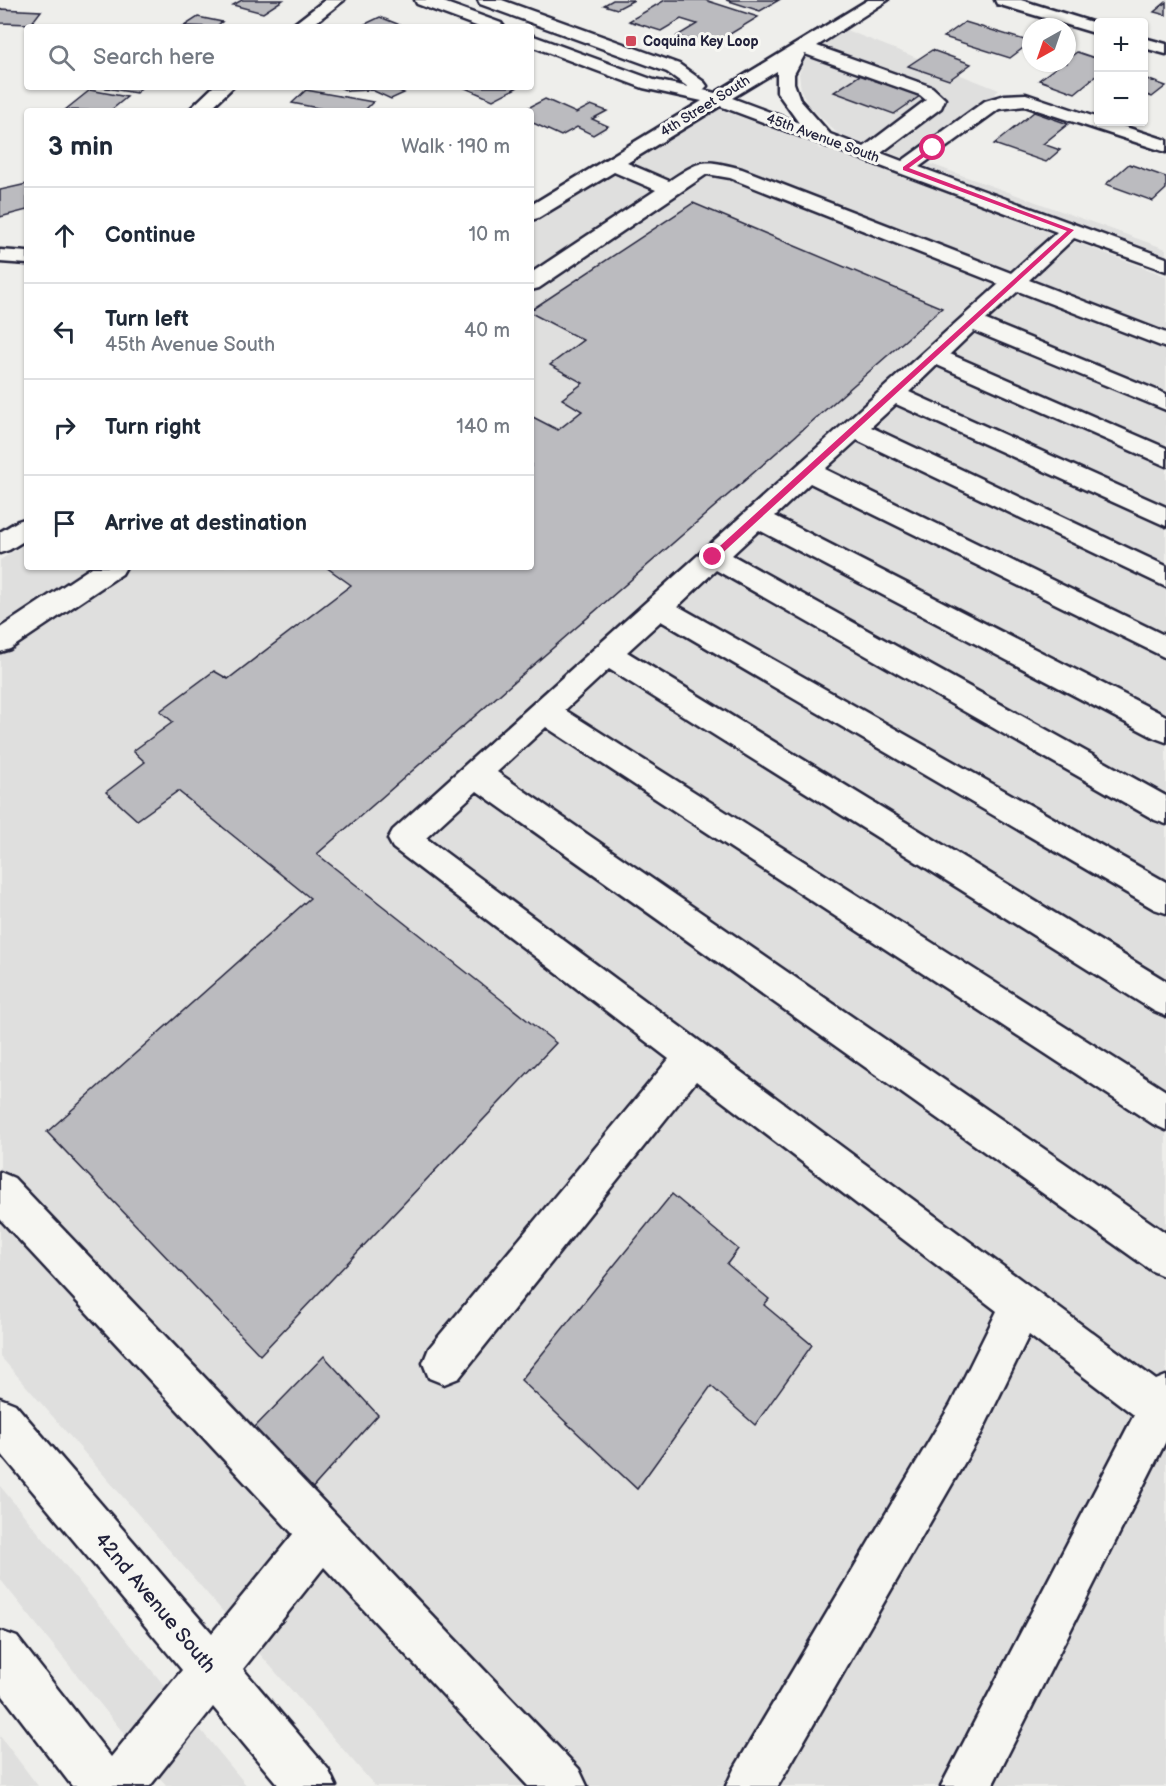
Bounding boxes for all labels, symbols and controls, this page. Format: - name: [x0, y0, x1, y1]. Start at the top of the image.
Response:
- north arrow: [1022, 18, 1076, 72]
- map controls: [1094, 18, 1148, 126]
- button: +: [1094, 18, 1148, 72]
- search box: [24, 24, 534, 90]
- place label: Coquina Key Loop: [643, 33, 758, 50]
- marker: Coquina Key Loop: [624, 34, 638, 48]
- icon: search: [45, 41, 78, 74]
- text: Search here: [93, 44, 215, 71]
- street label: 4th Street South: [657, 72, 753, 140]
- button: −: [1094, 72, 1148, 126]
- street label: 45th Avenue South: [764, 110, 882, 166]
- text: 3 min: [48, 132, 113, 163]
- route start: [919, 134, 945, 160]
- text: Walk · 190 m: [401, 135, 510, 159]
- icon: ahead: [48, 219, 81, 252]
- text: Continue: [105, 222, 195, 249]
- text: 10 m: [469, 223, 510, 247]
- text: Turn left: [105, 306, 189, 333]
- icon: left: [48, 315, 81, 348]
- text: 40 m: [464, 319, 510, 343]
- text: 45th Avenue South: [105, 333, 275, 357]
- icon: right: [48, 411, 81, 444]
- text: Turn right: [105, 414, 201, 441]
- text: 140 m: [456, 415, 510, 439]
- icon: arrive: [48, 507, 81, 540]
- text: Arrive at destination: [105, 510, 307, 537]
- route end: [699, 543, 725, 569]
- street label: 42nd Avenue South: [89, 1528, 221, 1678]

